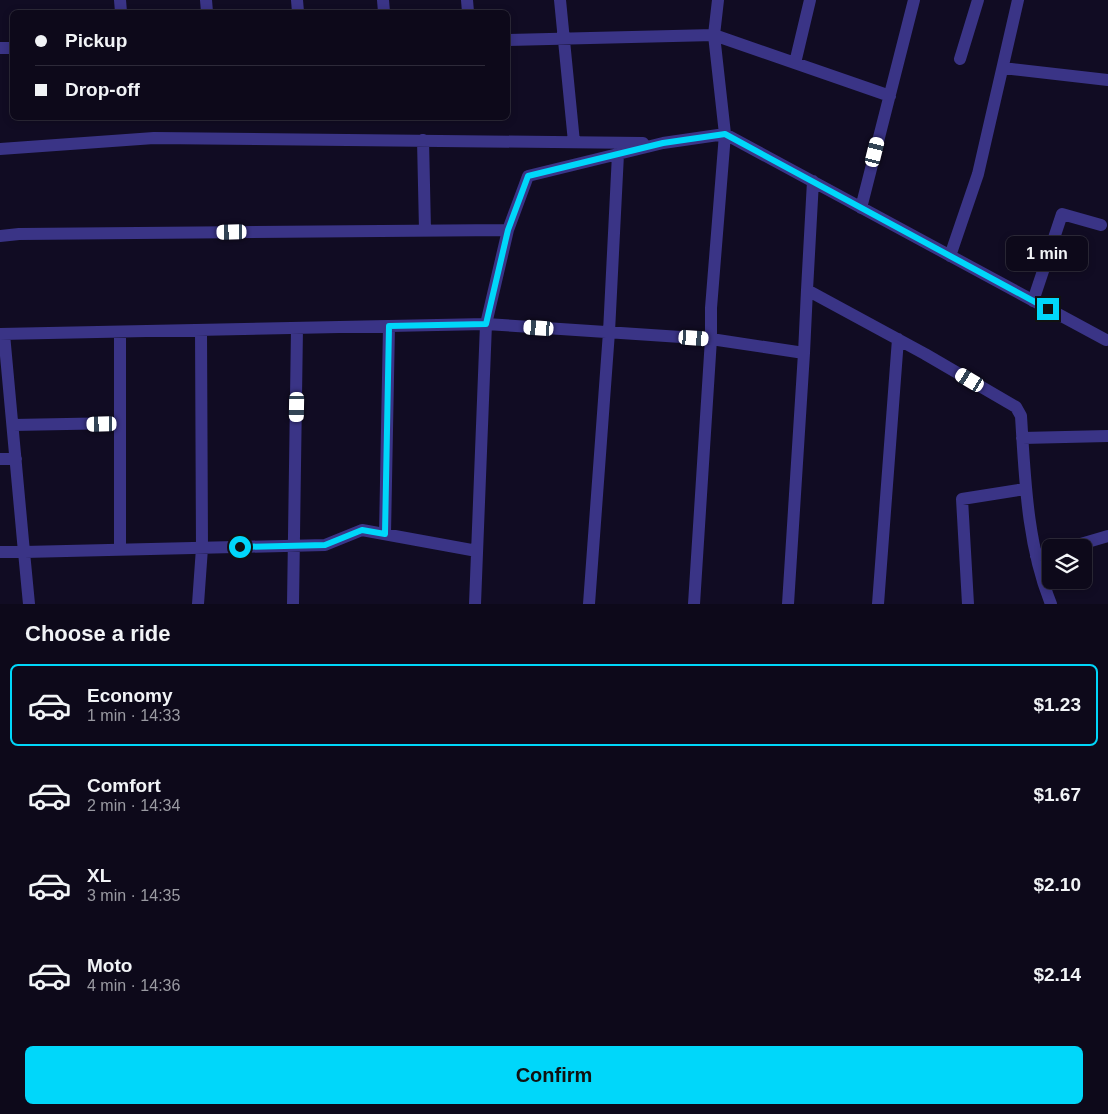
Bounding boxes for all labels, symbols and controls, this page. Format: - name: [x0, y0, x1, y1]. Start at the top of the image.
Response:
- text: Pickup: [65, 30, 127, 51]
- text: Drop-off: [65, 79, 140, 100]
- car: [864, 136, 885, 168]
- car: [216, 224, 247, 240]
- callout: 1 min: [1007, 236, 1089, 272]
- text: 1 min: [1026, 245, 1068, 262]
- route end: [1037, 298, 1059, 320]
- car: [523, 319, 554, 337]
- car: [678, 329, 709, 347]
- car: [953, 366, 986, 394]
- car: [289, 392, 304, 422]
- car: [86, 416, 117, 432]
- route start: [229, 536, 251, 558]
- map controls: [1042, 539, 1092, 589]
- button: layers: [1042, 539, 1092, 589]
- text: Choose a ride: [25, 621, 170, 646]
- icon: car: [27, 683, 72, 728]
- text: Economy: [87, 685, 173, 706]
- text: $1.23: [1033, 694, 1081, 715]
- text: 1 min · 14:33: [87, 707, 180, 724]
- icon: car: [27, 773, 72, 818]
- text: Comfort: [87, 775, 161, 796]
- text: $1.67: [1033, 784, 1081, 805]
- text: 2 min · 14:34: [87, 797, 180, 814]
- icon: car: [27, 863, 72, 908]
- text: XL: [87, 865, 111, 886]
- text: $2.10: [1033, 874, 1081, 895]
- text: 3 min · 14:35: [87, 887, 180, 904]
- icon: car: [27, 953, 72, 998]
- text: Moto: [87, 955, 132, 976]
- text: $2.14: [1033, 964, 1081, 985]
- text: 4 min · 14:36: [87, 977, 180, 994]
- button: Confirm: [25, 1046, 1083, 1104]

